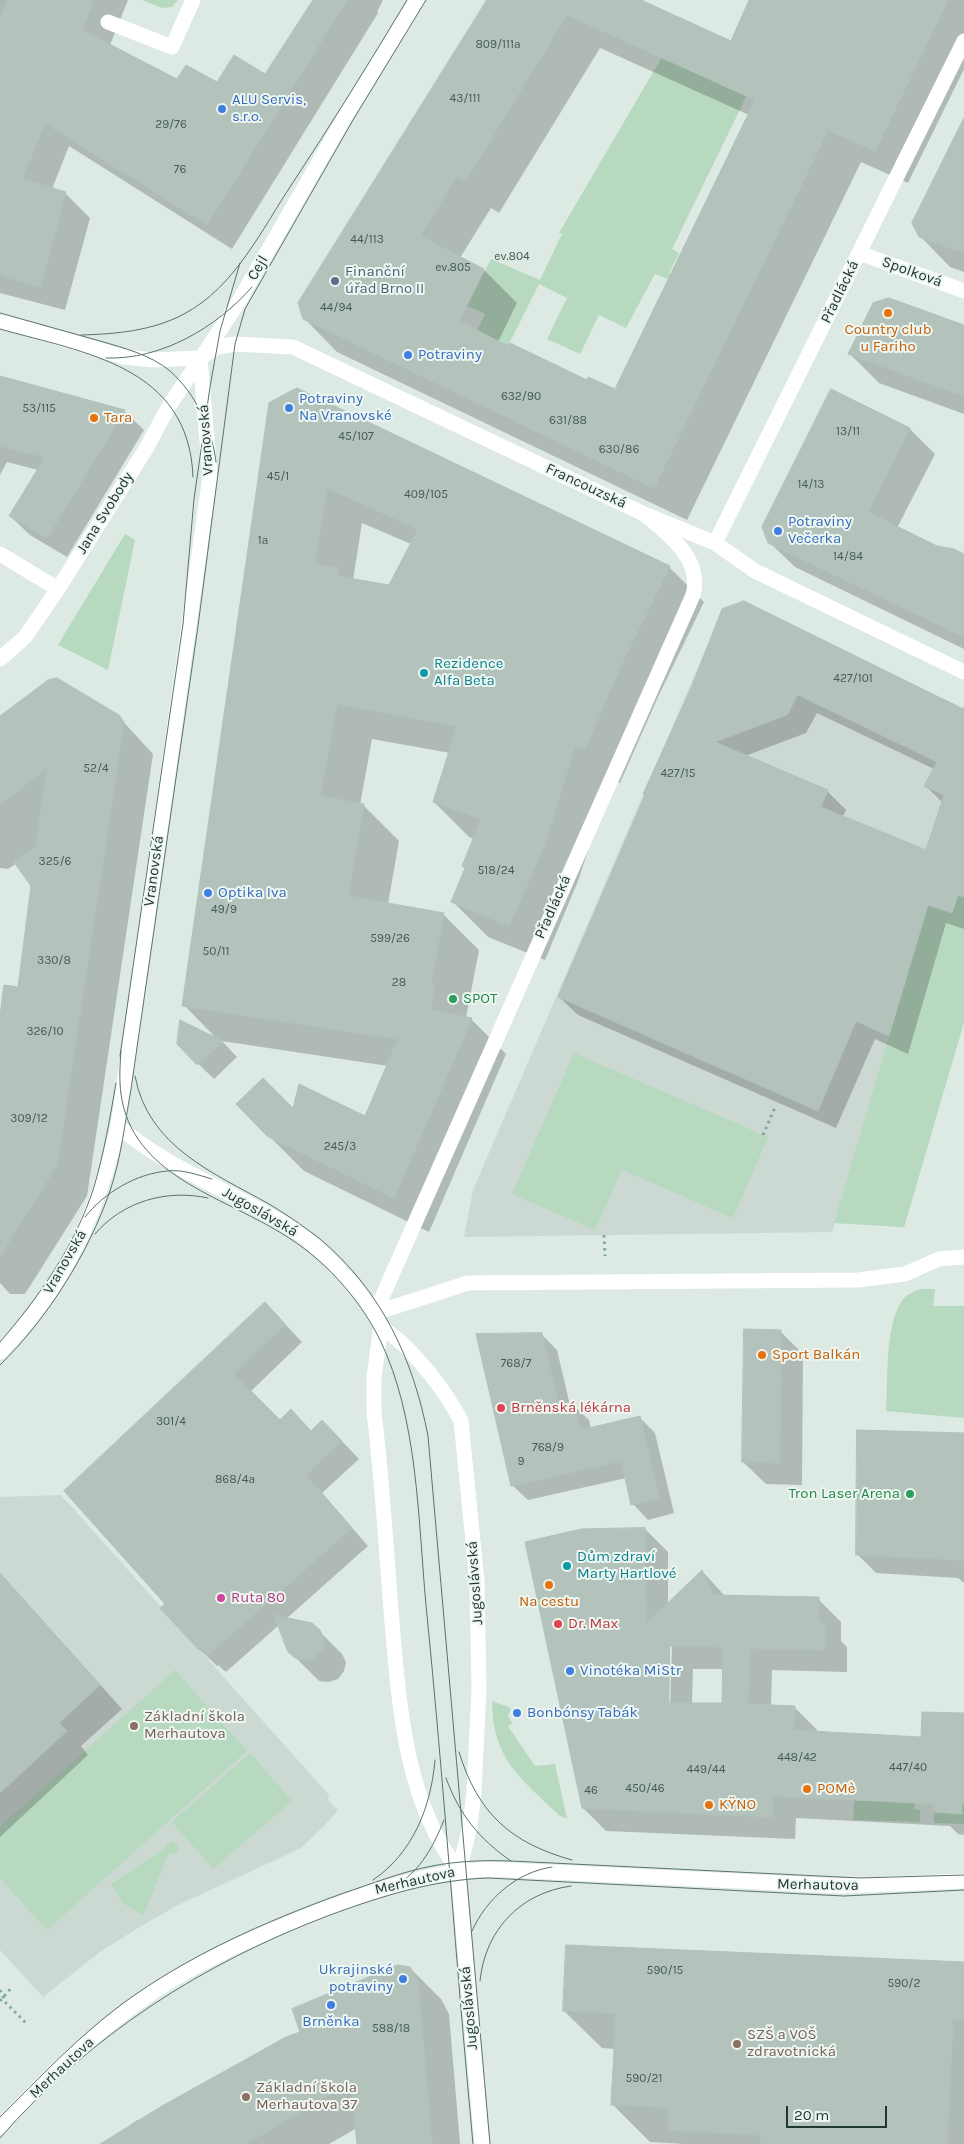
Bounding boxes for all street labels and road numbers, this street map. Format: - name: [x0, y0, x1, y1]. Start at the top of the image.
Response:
- street label: Cejl: [244, 252, 272, 284]
- street label: Spolková: [879, 253, 945, 291]
- street label: Přadlácká: [817, 258, 863, 326]
- street label: Vranovská: [195, 404, 217, 476]
- street label: Francouzská: [543, 459, 629, 513]
- street label: Jana Svobody: [73, 469, 137, 557]
- street label: Vranovská: [140, 834, 168, 908]
- street label: Přadlácká: [531, 872, 575, 942]
- street label: Jugoslávská: [219, 1183, 301, 1241]
- street label: Vranovská: [39, 1227, 91, 1297]
- street label: Jugoslávská: [463, 1540, 487, 1626]
- street label: Merhautova: [373, 1863, 457, 1899]
- street label: Merhautova: [777, 1875, 859, 1895]
- street label: Jugoslávská: [456, 1965, 482, 2051]
- street label: Merhautova: [26, 2034, 98, 2102]

